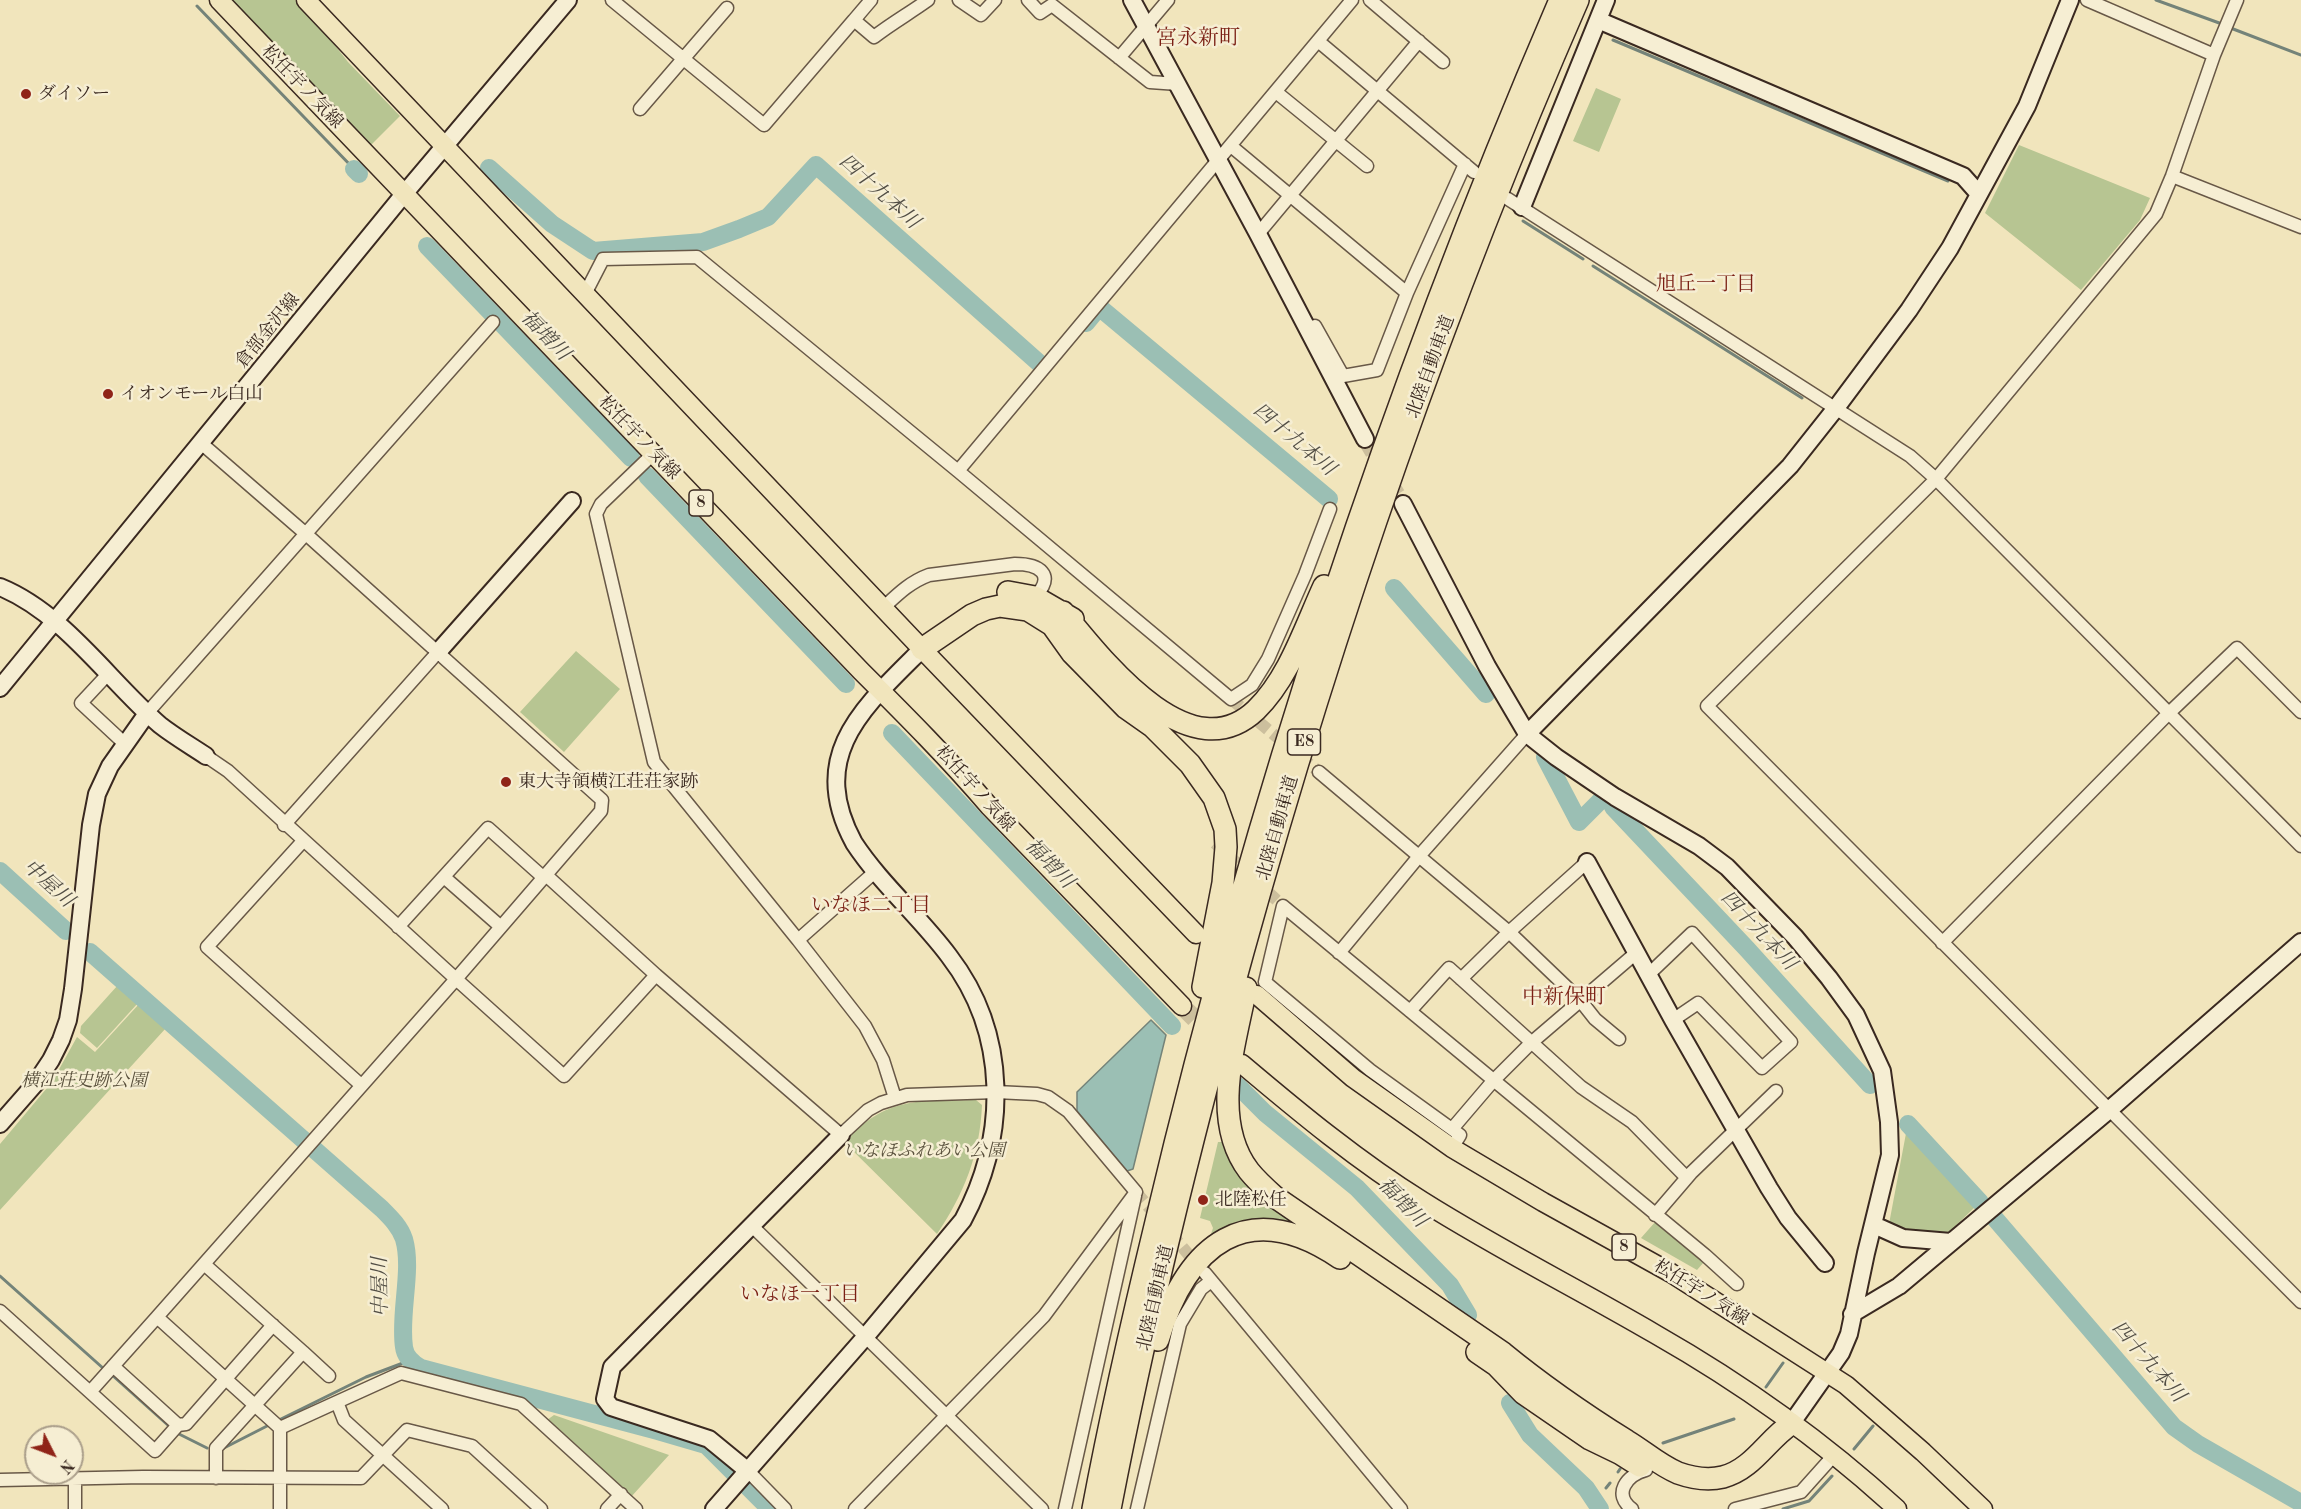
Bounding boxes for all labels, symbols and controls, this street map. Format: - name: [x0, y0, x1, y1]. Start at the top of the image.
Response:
- district label: 宮永新町: [1156, 25, 1240, 51]
- street label: 松任宇ノ気線: [257, 41, 347, 133]
- place label: ダイソー: [38, 83, 110, 105]
- marker: ダイソー: [19, 87, 33, 101]
- water label: 四十九本川: [834, 150, 924, 234]
- district label: 旭丘一丁目: [1656, 273, 1756, 297]
- street label: 倉部金沢線: [231, 289, 305, 373]
- water label: 福増川: [516, 306, 574, 366]
- street label: 北陸自動車道: [1402, 313, 1460, 421]
- place label: イオンモール白山: [120, 383, 263, 405]
- marker: イオンモール白山: [101, 387, 115, 401]
- street label: 松任宇ノ気線: [594, 392, 684, 484]
- water label: 四十九本川: [1248, 399, 1340, 481]
- road number: 8: [689, 490, 713, 516]
- road number: E8: [1288, 729, 1320, 755]
- street label: 松任宇ノ気線: [931, 742, 1019, 836]
- place label: 東大寺領横江荘荘家跡: [518, 771, 698, 793]
- street label: 北陸自動車道: [1253, 773, 1303, 883]
- marker: 東大寺領横江荘荘家跡: [499, 775, 513, 789]
- water label: 福増川: [1020, 834, 1078, 894]
- water label: 中屋川: [18, 855, 78, 913]
- water label: 四十九本川: [1715, 886, 1801, 976]
- district label: いなほ二丁目: [811, 894, 931, 918]
- district label: 中新保町: [1522, 984, 1606, 1010]
- park label: 横江荘史跡公園: [21, 1070, 147, 1092]
- park label: いなほふれあい公園: [843, 1140, 1005, 1162]
- water label: 福増川: [1373, 1173, 1431, 1233]
- place label: 北陸松任: [1215, 1189, 1287, 1211]
- marker: 北陸松任: [1196, 1193, 1210, 1207]
- road number: 8: [1612, 1234, 1636, 1260]
- street label: 北陸自動車道: [1133, 1243, 1179, 1353]
- street label: 松任宇ノ気線: [1649, 1255, 1753, 1331]
- water label: 中屋川: [368, 1257, 394, 1317]
- district label: いなほ一丁目: [740, 1283, 860, 1307]
- water label: 四十九本川: [2106, 1316, 2190, 1408]
- north arrow: [24, 1425, 84, 1485]
- text: N: [56, 1456, 76, 1476]

